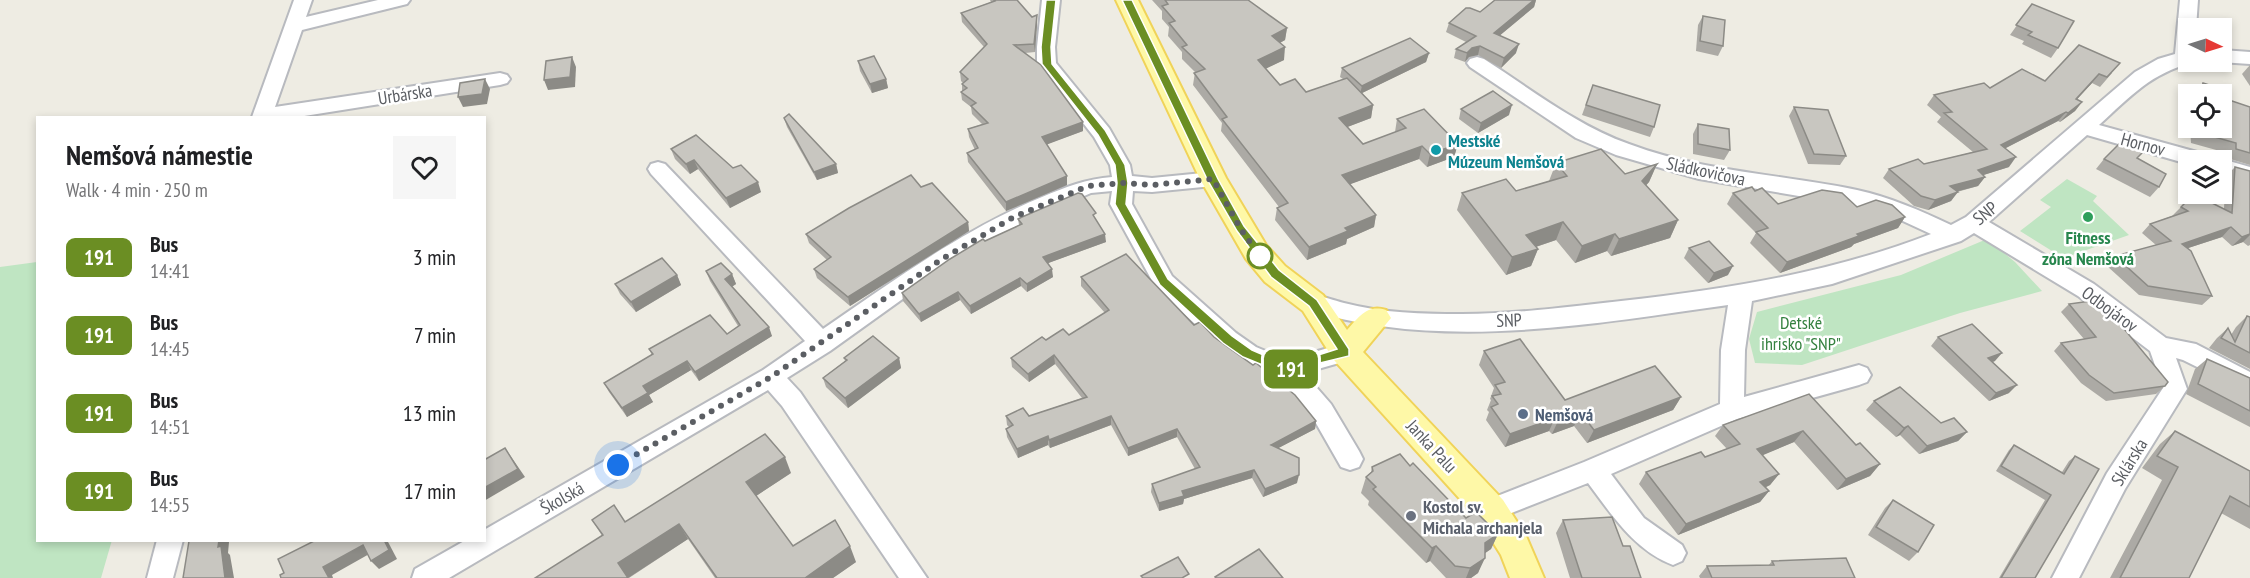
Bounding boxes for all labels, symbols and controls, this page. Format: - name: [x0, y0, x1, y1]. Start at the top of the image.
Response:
- north arrow: [2178, 18, 2232, 72]
- map controls: [2178, 18, 2232, 204]
- street label: Urbárska: [376, 78, 434, 110]
- button: locate: [2178, 84, 2232, 138]
- street label: Hornov: [2118, 127, 2168, 161]
- place label: Mestské Múzeum Nemšová: [1448, 129, 1564, 173]
- text: Nemšová námestie: [66, 136, 253, 173]
- button: heart: [393, 136, 456, 199]
- marker: Mestské Múzeum Nemšová: [1429, 143, 1443, 157]
- button: layers: [2178, 150, 2232, 204]
- street label: Sládkovičova: [1664, 151, 1748, 191]
- text: Walk · 4 min · 250 m: [66, 177, 208, 203]
- street label: SNP: [1968, 196, 2002, 230]
- marker: Fitness zóna Nemšová: [2081, 210, 2095, 224]
- place label: Fitness zóna Nemšová: [2042, 226, 2134, 270]
- text: Bus: [150, 230, 178, 258]
- text: 3 min: [413, 243, 456, 271]
- unlabelled marker: [1247, 243, 1273, 269]
- text: 191: [84, 244, 114, 271]
- text: 14:41: [150, 258, 190, 284]
- street label: Odbojárov: [2077, 281, 2143, 337]
- text: Bus: [150, 308, 178, 336]
- street label: SNP: [1496, 308, 1522, 332]
- park label: Detské ihrisko "SNP": [1761, 311, 1841, 355]
- text: 7 min: [414, 321, 456, 349]
- text: 191: [84, 322, 114, 349]
- text: 14:45: [150, 336, 190, 362]
- line badge: 191: [1256, 350, 1326, 388]
- text: 191: [1276, 356, 1306, 383]
- text: Bus: [150, 386, 178, 414]
- text: 13 min: [403, 399, 456, 427]
- text: 191: [84, 400, 114, 427]
- place label: Nemšová: [1535, 403, 1593, 426]
- marker: Nemšová: [1516, 407, 1530, 421]
- text: 14:51: [150, 414, 190, 440]
- street label: Janka Palu: [1401, 414, 1462, 477]
- street label: Sklárska: [2106, 434, 2152, 490]
- your location: [603, 450, 633, 480]
- text: Bus: [150, 464, 178, 492]
- street label: Školská: [536, 476, 588, 520]
- text: 17 min: [404, 477, 456, 505]
- text: 191: [84, 478, 114, 505]
- text: 14:55: [150, 492, 190, 518]
- place label: Kostol sv. Michala archanjela: [1423, 495, 1542, 539]
- marker: Kostol sv. Michala archanjela: [1404, 509, 1418, 523]

